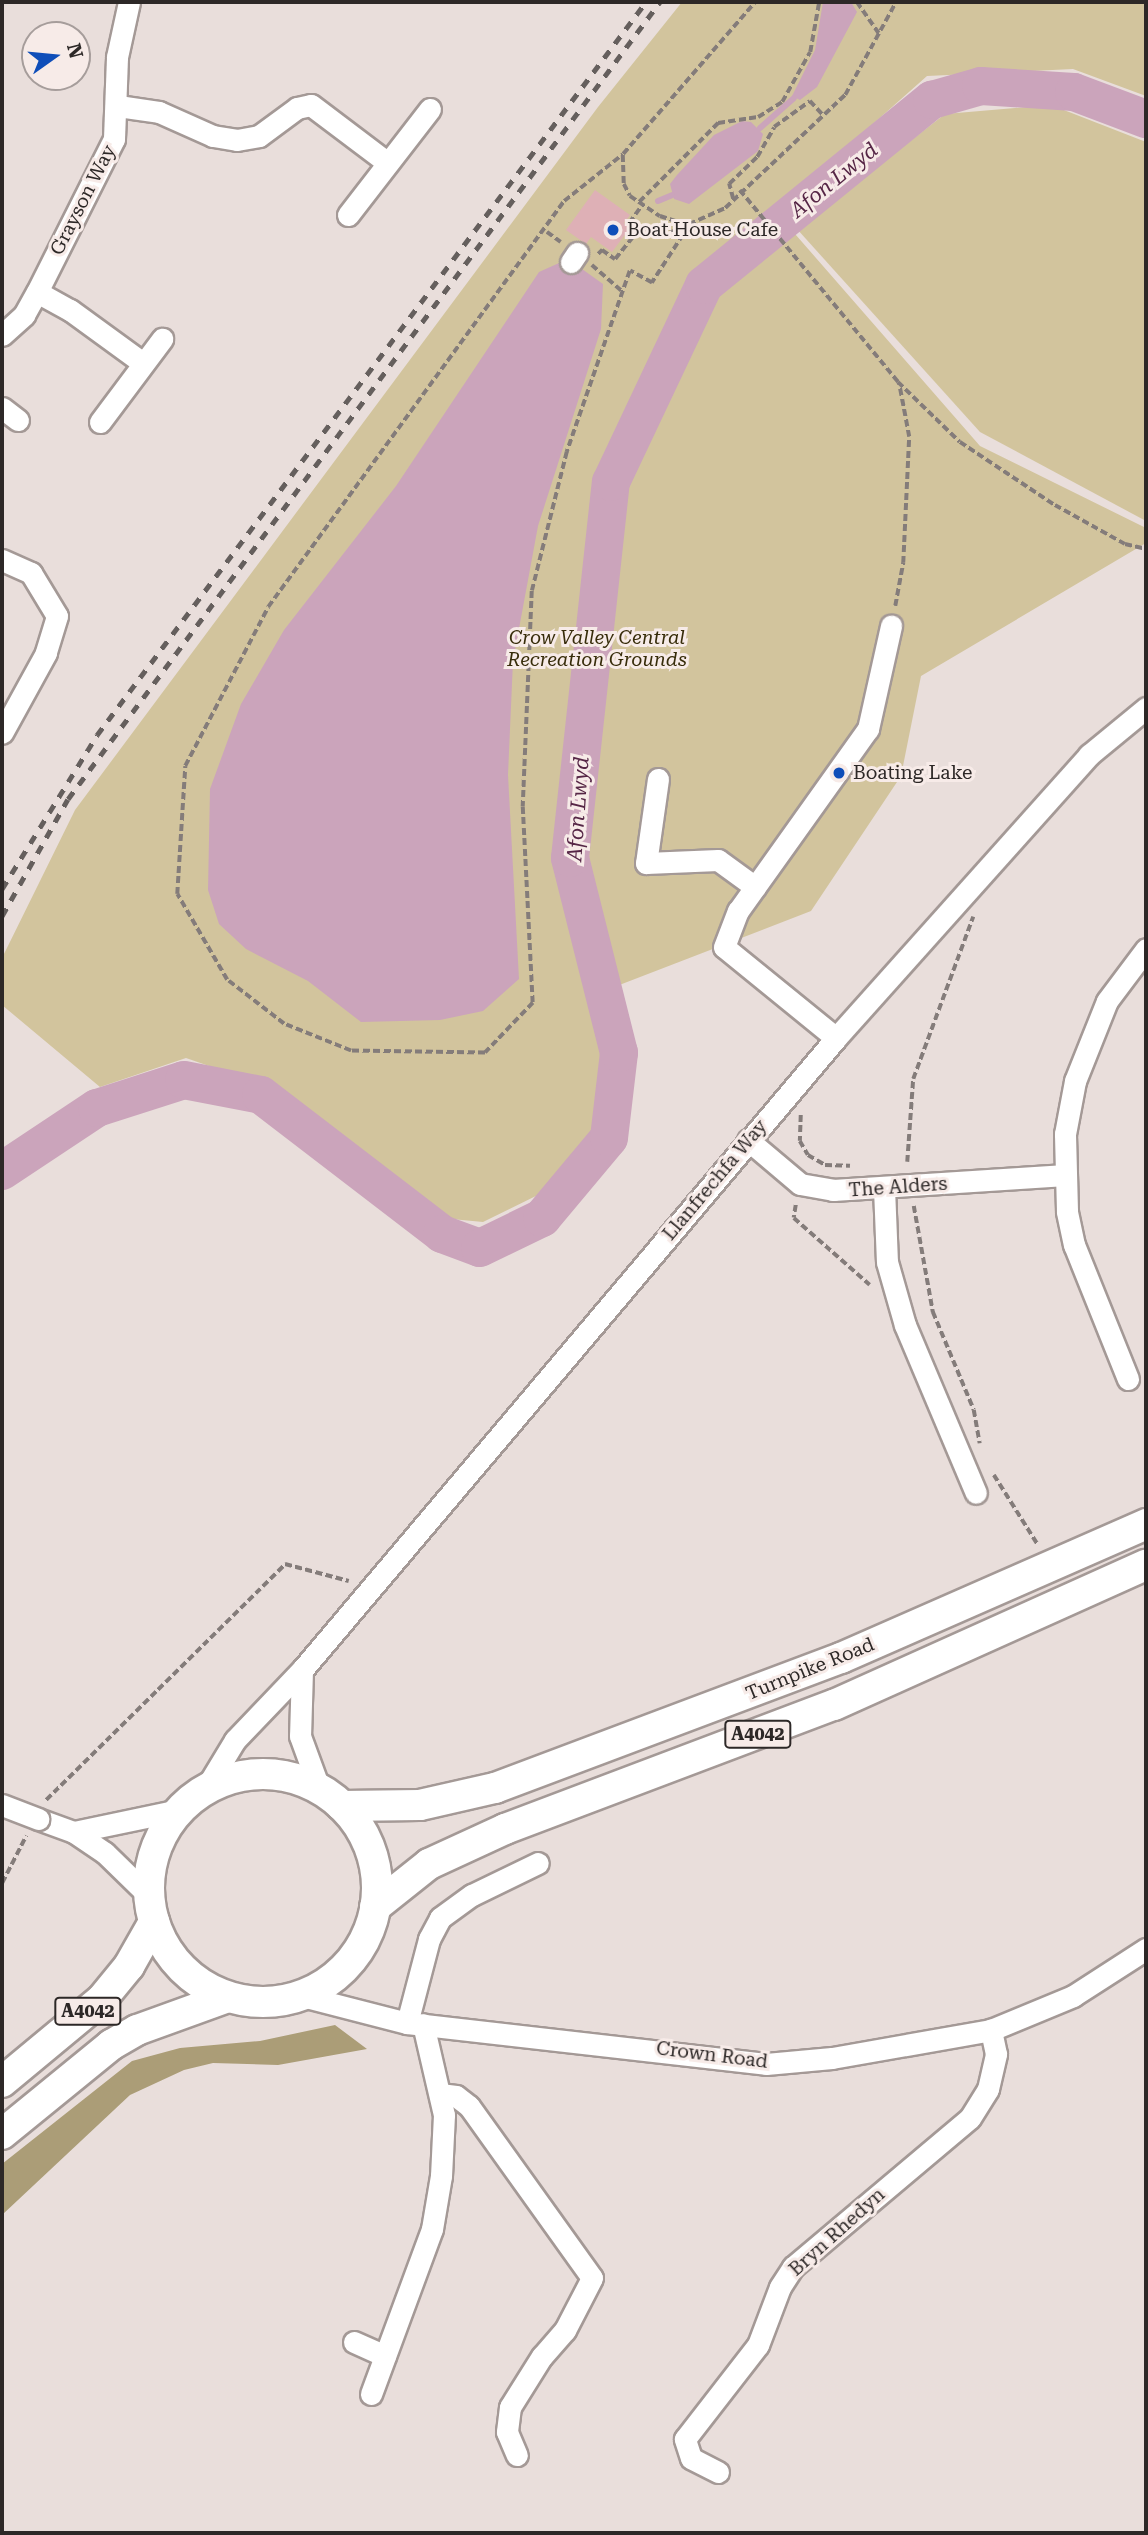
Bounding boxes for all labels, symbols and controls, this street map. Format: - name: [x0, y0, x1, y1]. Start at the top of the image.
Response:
- north arrow: [21, 21, 91, 91]
- text: N: [62, 41, 88, 61]
- water label: Afon Lwyd: [785, 137, 883, 223]
- street label: Grayson Way: [45, 141, 121, 259]
- place label: Boat House Cafe: [627, 219, 778, 241]
- marker: Boat House Cafe: [605, 222, 621, 238]
- park label: Crow Valley Central Recreation Grounds: [507, 627, 687, 671]
- water label: Afon Lwyd: [562, 756, 594, 862]
- place label: Boating Lake: [853, 762, 973, 784]
- marker: Boating Lake: [831, 765, 847, 781]
- street label: Llanfrechfa Way: [658, 1115, 772, 1245]
- street label: The Alders: [848, 1172, 948, 1202]
- street label: Turnpike Road: [743, 1633, 877, 1705]
- road number: A4042: [723, 1720, 793, 1749]
- road number: A4042: [53, 1996, 123, 2025]
- street label: Crown Road: [655, 2037, 769, 2073]
- street label: Bryn Rhedyn: [784, 2183, 890, 2281]

